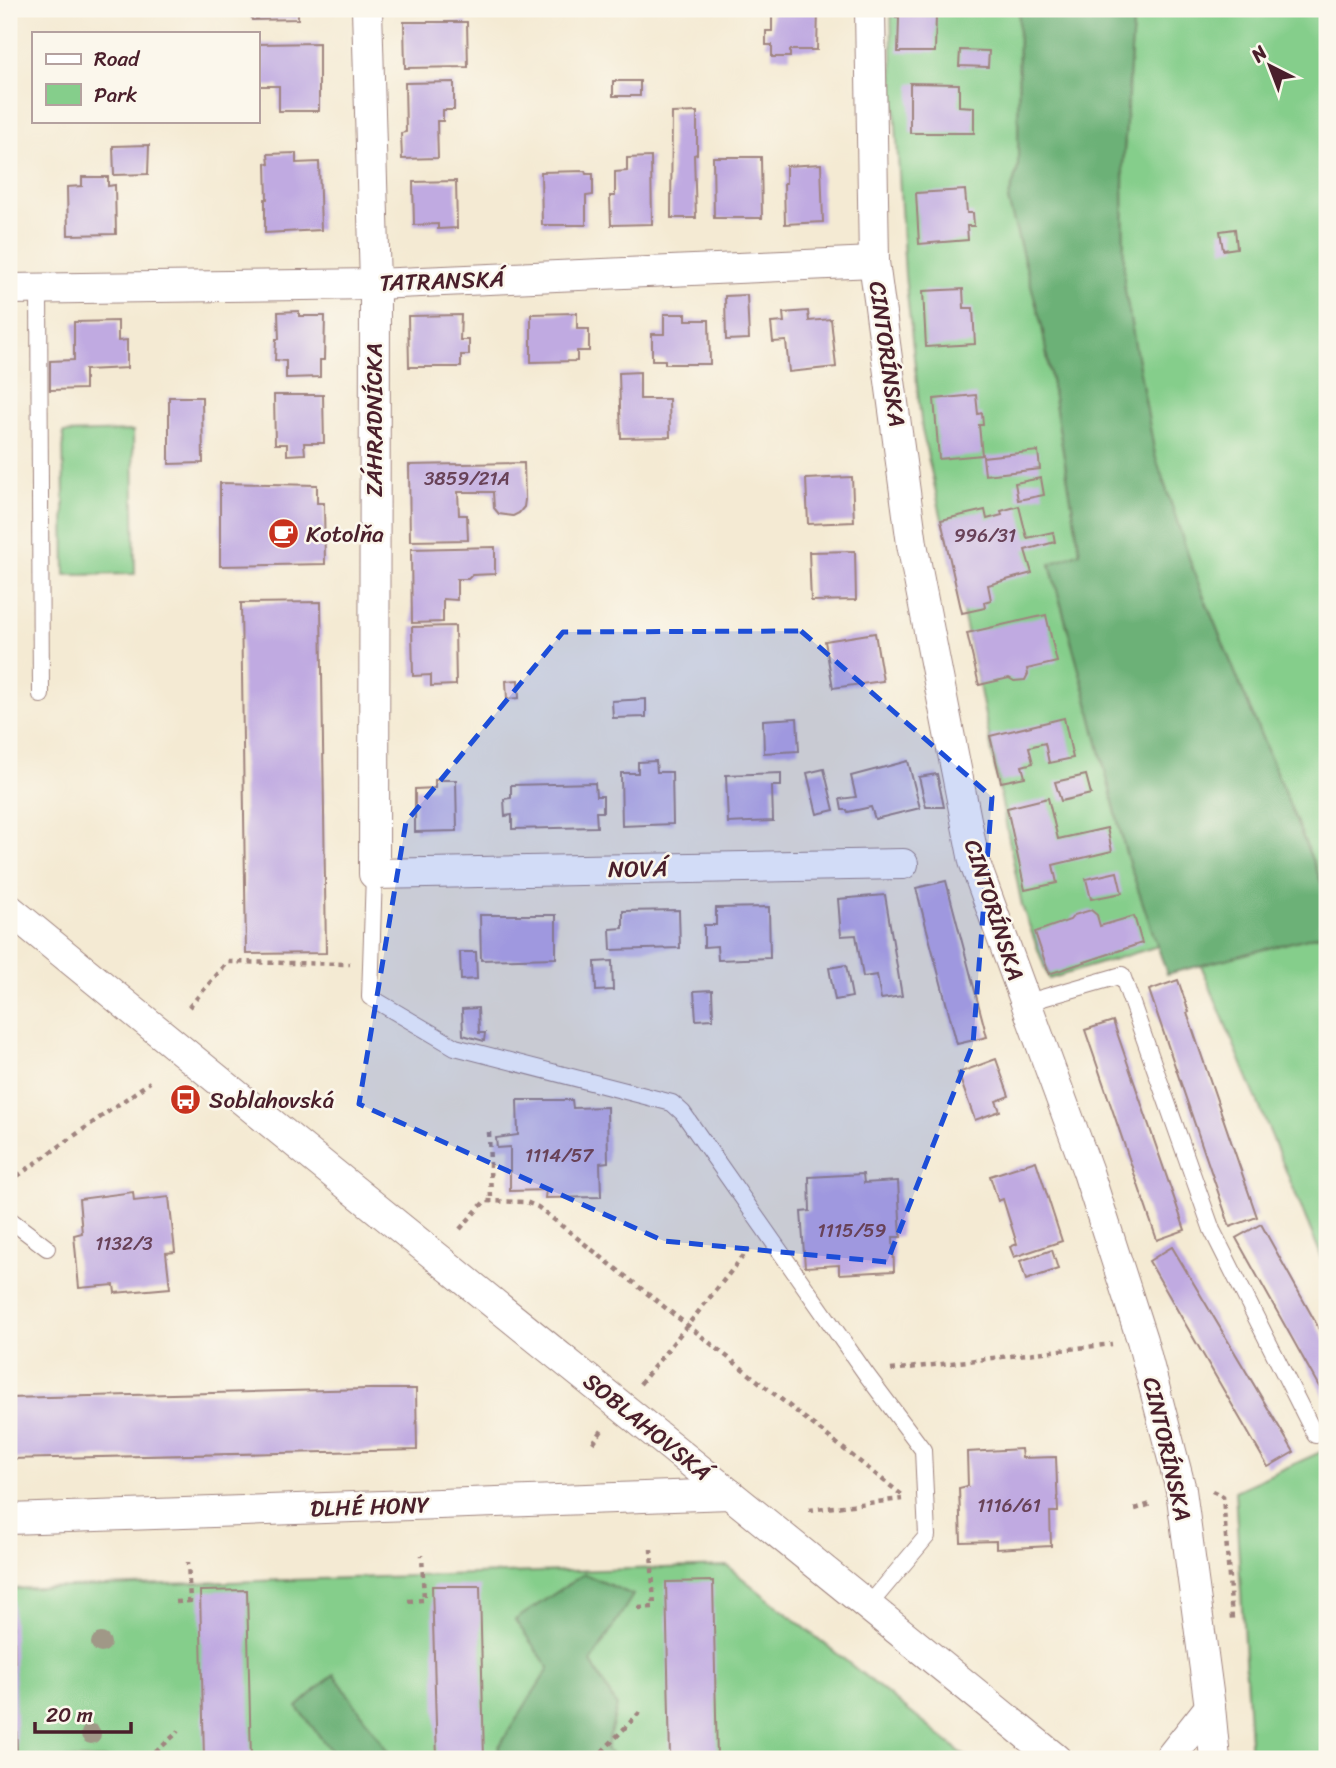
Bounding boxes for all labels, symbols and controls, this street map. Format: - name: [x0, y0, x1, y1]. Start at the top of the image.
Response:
- legend: [32, 32, 259, 122]
- north arrow: [1234, 32, 1304, 102]
- text: N: [1242, 37, 1276, 71]
- text: Road: [94, 40, 141, 78]
- text: Park: [94, 76, 137, 114]
- street label: TATRANSKÁ: [379, 258, 508, 304]
- street label: CINTORÍNSKA: [857, 279, 917, 429]
- street label: ZÁHRADNÍCKA: [354, 343, 395, 497]
- house number: 3859/21A: [424, 462, 510, 495]
- place label: Kotolňa: [306, 514, 384, 555]
- cafe icon: Kotolňa: [266, 517, 300, 551]
- house number: 996/31: [954, 519, 1016, 552]
- street label: CINTORÍNSKA: [952, 834, 1036, 986]
- street label: NOVÁ: [608, 848, 671, 890]
- place label: Soblahovská: [209, 1080, 334, 1121]
- bus stop icon: Soblahovská: [169, 1083, 203, 1117]
- house number: 1114/57: [525, 1139, 594, 1172]
- house number: 1115/59: [818, 1214, 886, 1247]
- house number: 1132/3: [95, 1227, 153, 1260]
- street label: SOBLAHOVSKÁ: [574, 1362, 723, 1494]
- street label: CINTORÍNSKA: [1131, 1373, 1203, 1525]
- street label: DLHÉ HONY: [310, 1484, 431, 1530]
- house number: 1116/61: [977, 1489, 1041, 1522]
- scale bar: [35, 1691, 131, 1735]
- text: 20 m: [46, 1696, 93, 1734]

